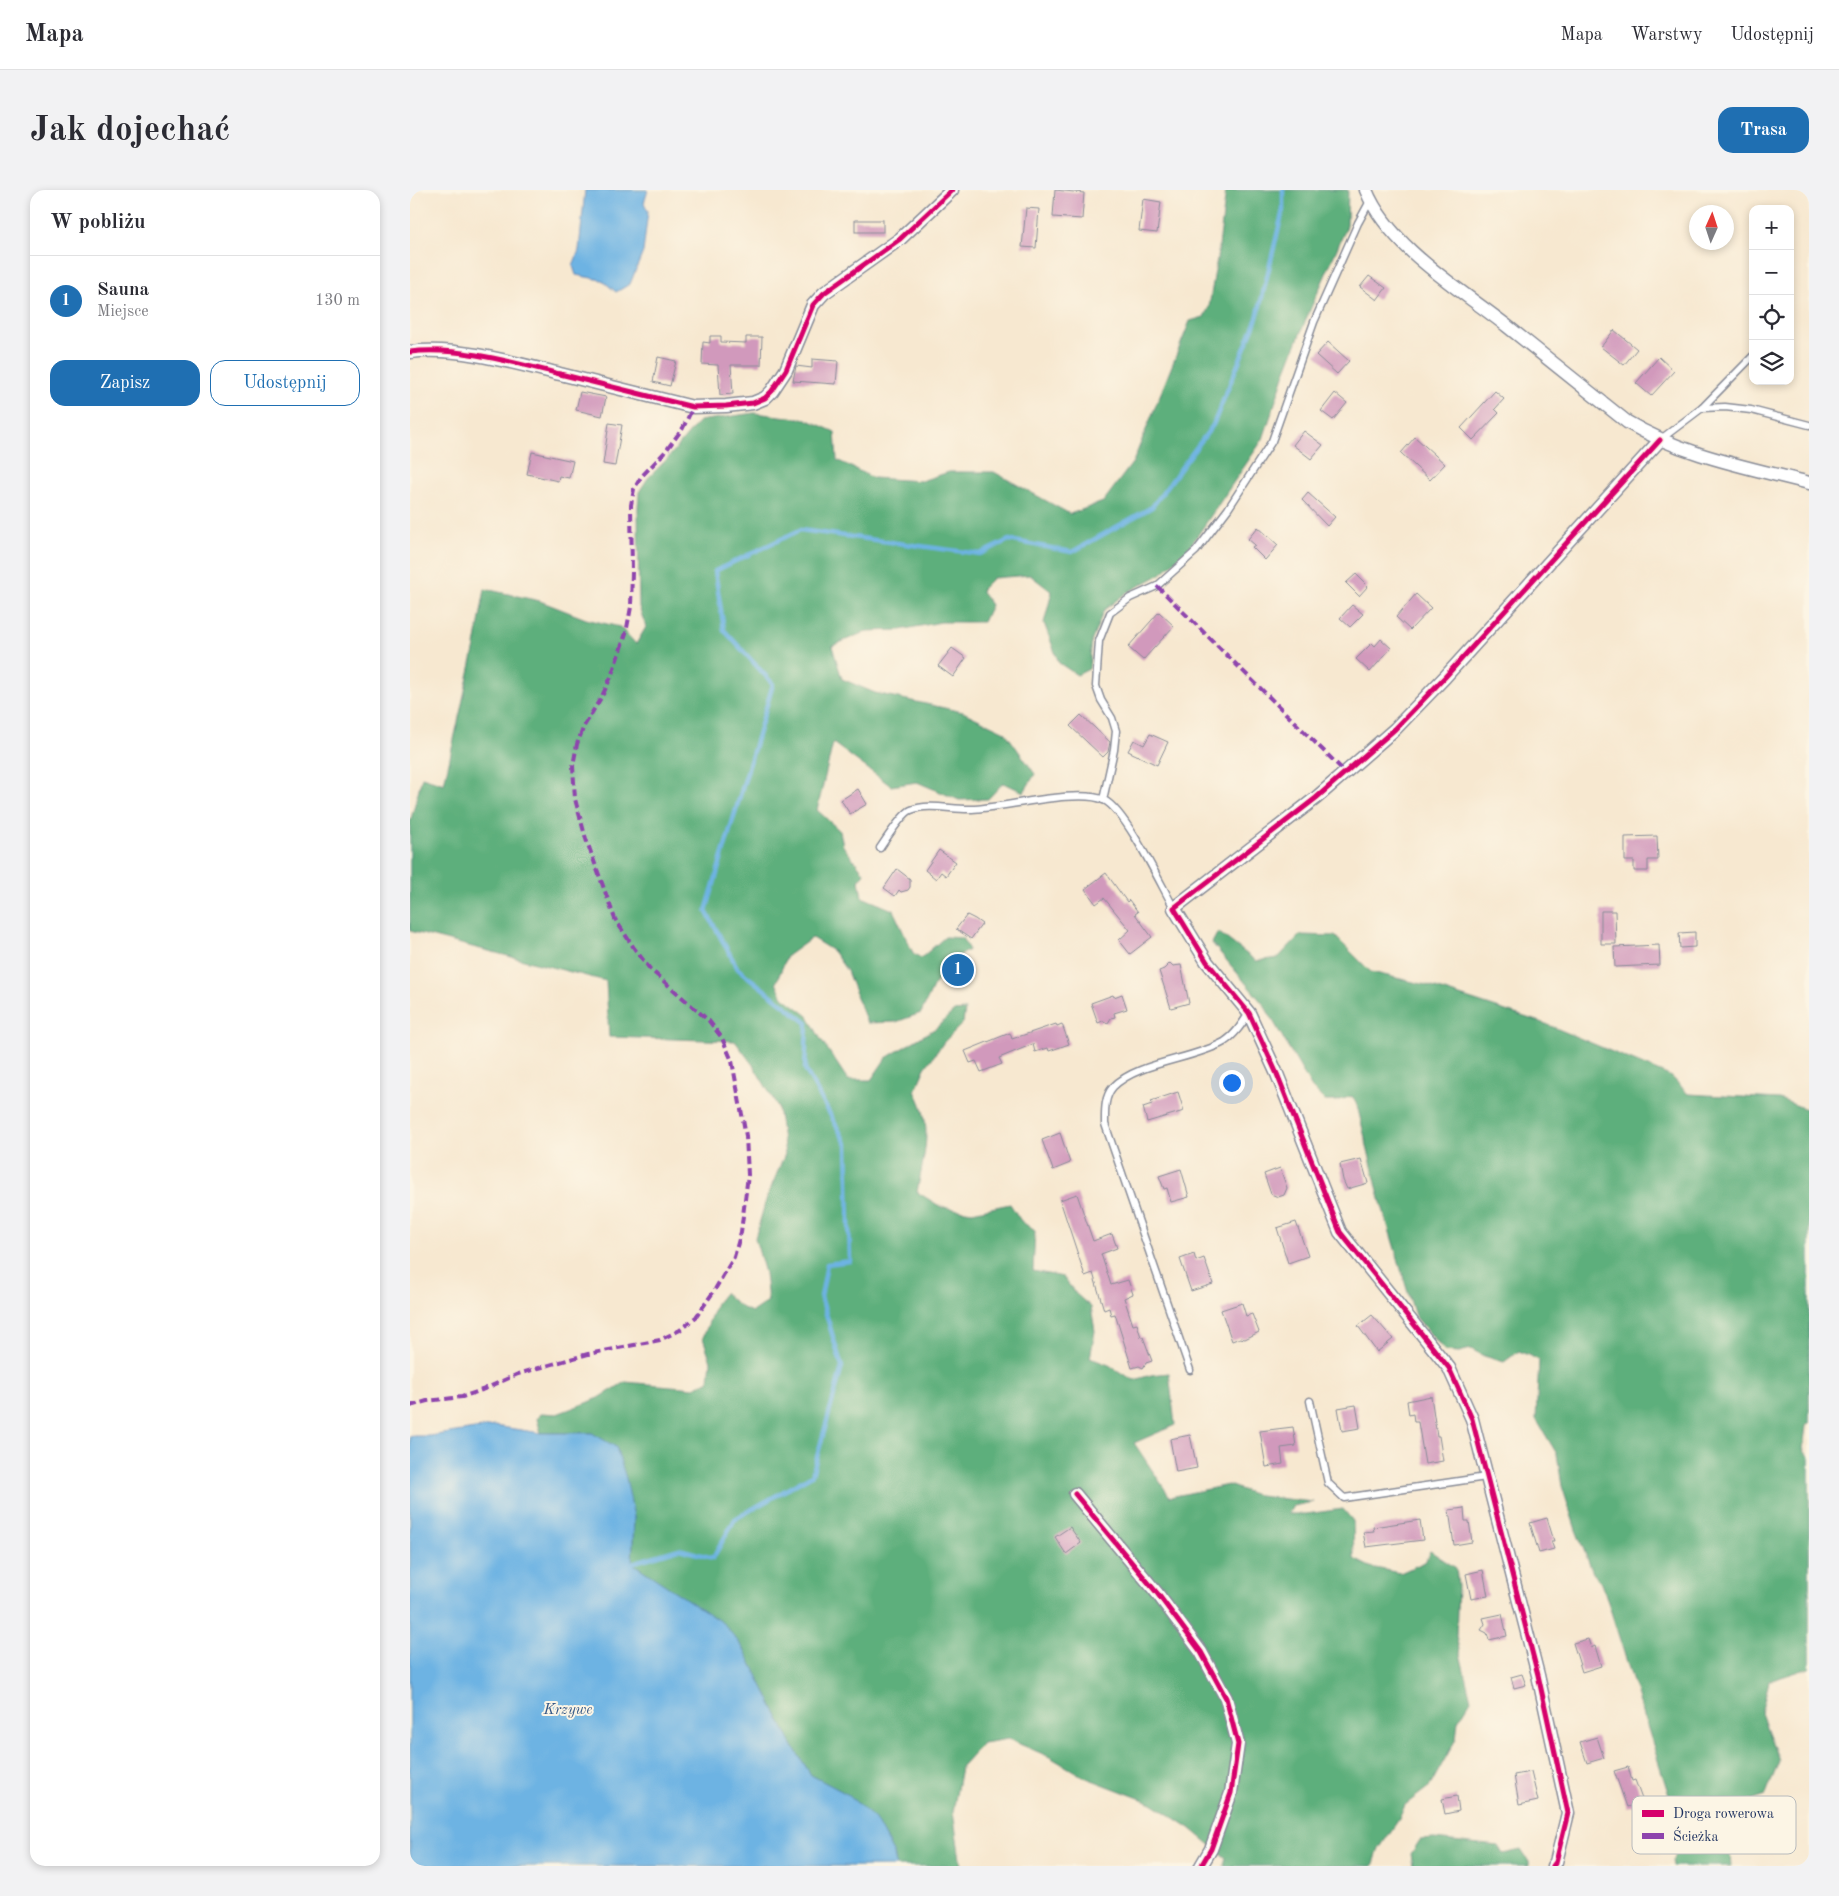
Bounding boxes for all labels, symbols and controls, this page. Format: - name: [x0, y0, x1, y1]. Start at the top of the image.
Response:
- text: Mapa: [25, 23, 84, 47]
- text: Mapa: [1561, 26, 1603, 44]
- text: Warstwy: [1631, 26, 1702, 44]
- text: Udostępnij: [1730, 26, 1814, 44]
- button: Trasa: [1718, 107, 1809, 153]
- text: Jak dojechać: [30, 113, 230, 148]
- north arrow: [1689, 205, 1734, 250]
- map controls: [1749, 205, 1794, 385]
- button: +: [1749, 205, 1794, 250]
- text: W pobliżu: [50, 212, 145, 233]
- button: −: [1749, 250, 1794, 295]
- text: Sauna: [97, 281, 149, 300]
- text: 1: [61, 293, 71, 309]
- text: 130 m: [315, 293, 360, 309]
- button: locate: [1749, 295, 1794, 340]
- text: Miejsce: [97, 304, 149, 320]
- button: layers: [1749, 340, 1794, 385]
- button: Zapisz: [50, 360, 200, 406]
- button: Udostępnij: [210, 360, 360, 406]
- pin: 1: [942, 951, 974, 989]
- your location: [1219, 1070, 1245, 1096]
- water label: Krzywe: [543, 1703, 592, 1718]
- legend: [1632, 1796, 1796, 1854]
- text: Droga rowerowa: [1673, 1807, 1774, 1821]
- text: Ścieżka: [1673, 1826, 1718, 1844]

